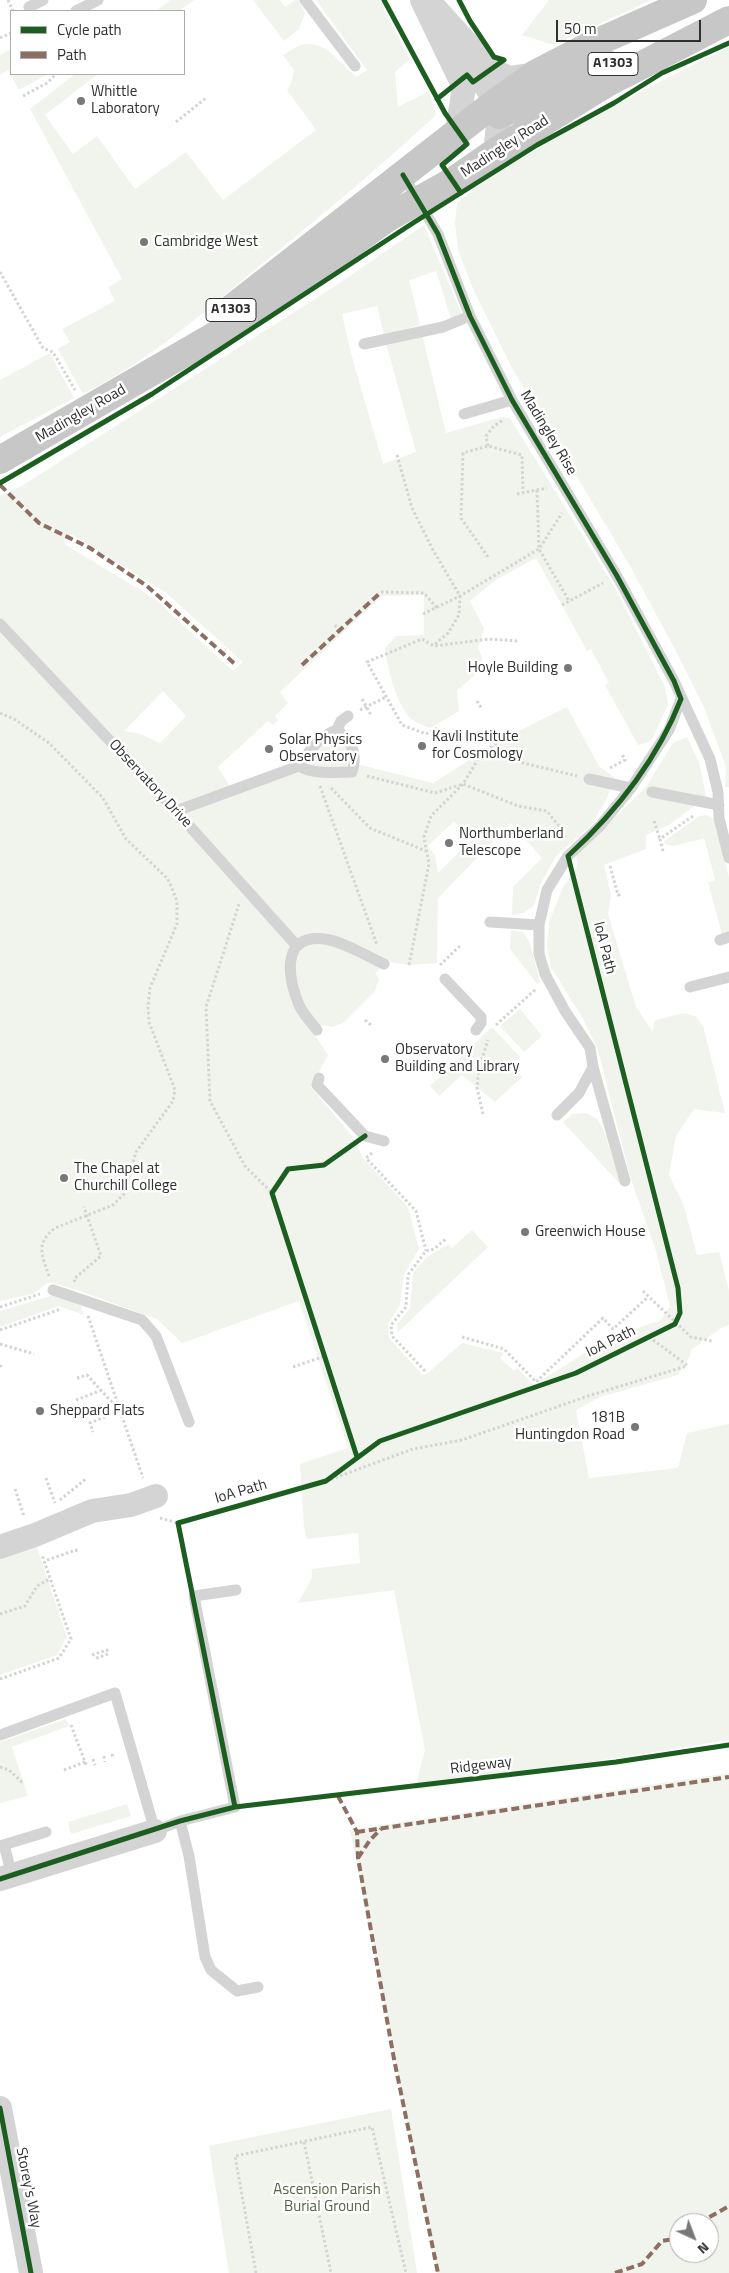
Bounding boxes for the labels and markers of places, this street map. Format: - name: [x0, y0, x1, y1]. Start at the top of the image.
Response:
- place label: Whittle Laboratory: [91, 83, 160, 118]
- marker: Whittle Laboratory: [75, 95, 87, 107]
- place label: Cambridge West: [154, 233, 258, 251]
- marker: Cambridge West: [138, 236, 150, 248]
- place label: Hoyle Building: [468, 659, 558, 677]
- marker: Hoyle Building: [562, 662, 574, 674]
- place label: Kavli Institute for Cosmology: [432, 728, 523, 763]
- place label: Solar Physics Observatory: [279, 731, 362, 766]
- marker: Kavli Institute for Cosmology: [416, 740, 428, 752]
- marker: Solar Physics Observatory: [263, 743, 275, 755]
- place label: Northumberland Telescope: [459, 825, 564, 860]
- marker: Northumberland Telescope: [443, 837, 455, 849]
- place label: Observatory Building and Library: [395, 1041, 520, 1076]
- marker: Observatory Building and Library: [379, 1053, 391, 1065]
- place label: The Chapel at Churchill College: [74, 1160, 177, 1195]
- marker: The Chapel at Churchill College: [58, 1172, 70, 1184]
- place label: Greenwich House: [535, 1223, 646, 1241]
- marker: Greenwich House: [519, 1226, 531, 1238]
- place label: Sheppard Flats: [50, 1402, 144, 1420]
- marker: Sheppard Flats: [34, 1405, 46, 1417]
- place label: 181B Huntingdon Road: [515, 1409, 625, 1444]
- marker: 181B Huntingdon Road: [629, 1421, 641, 1433]

